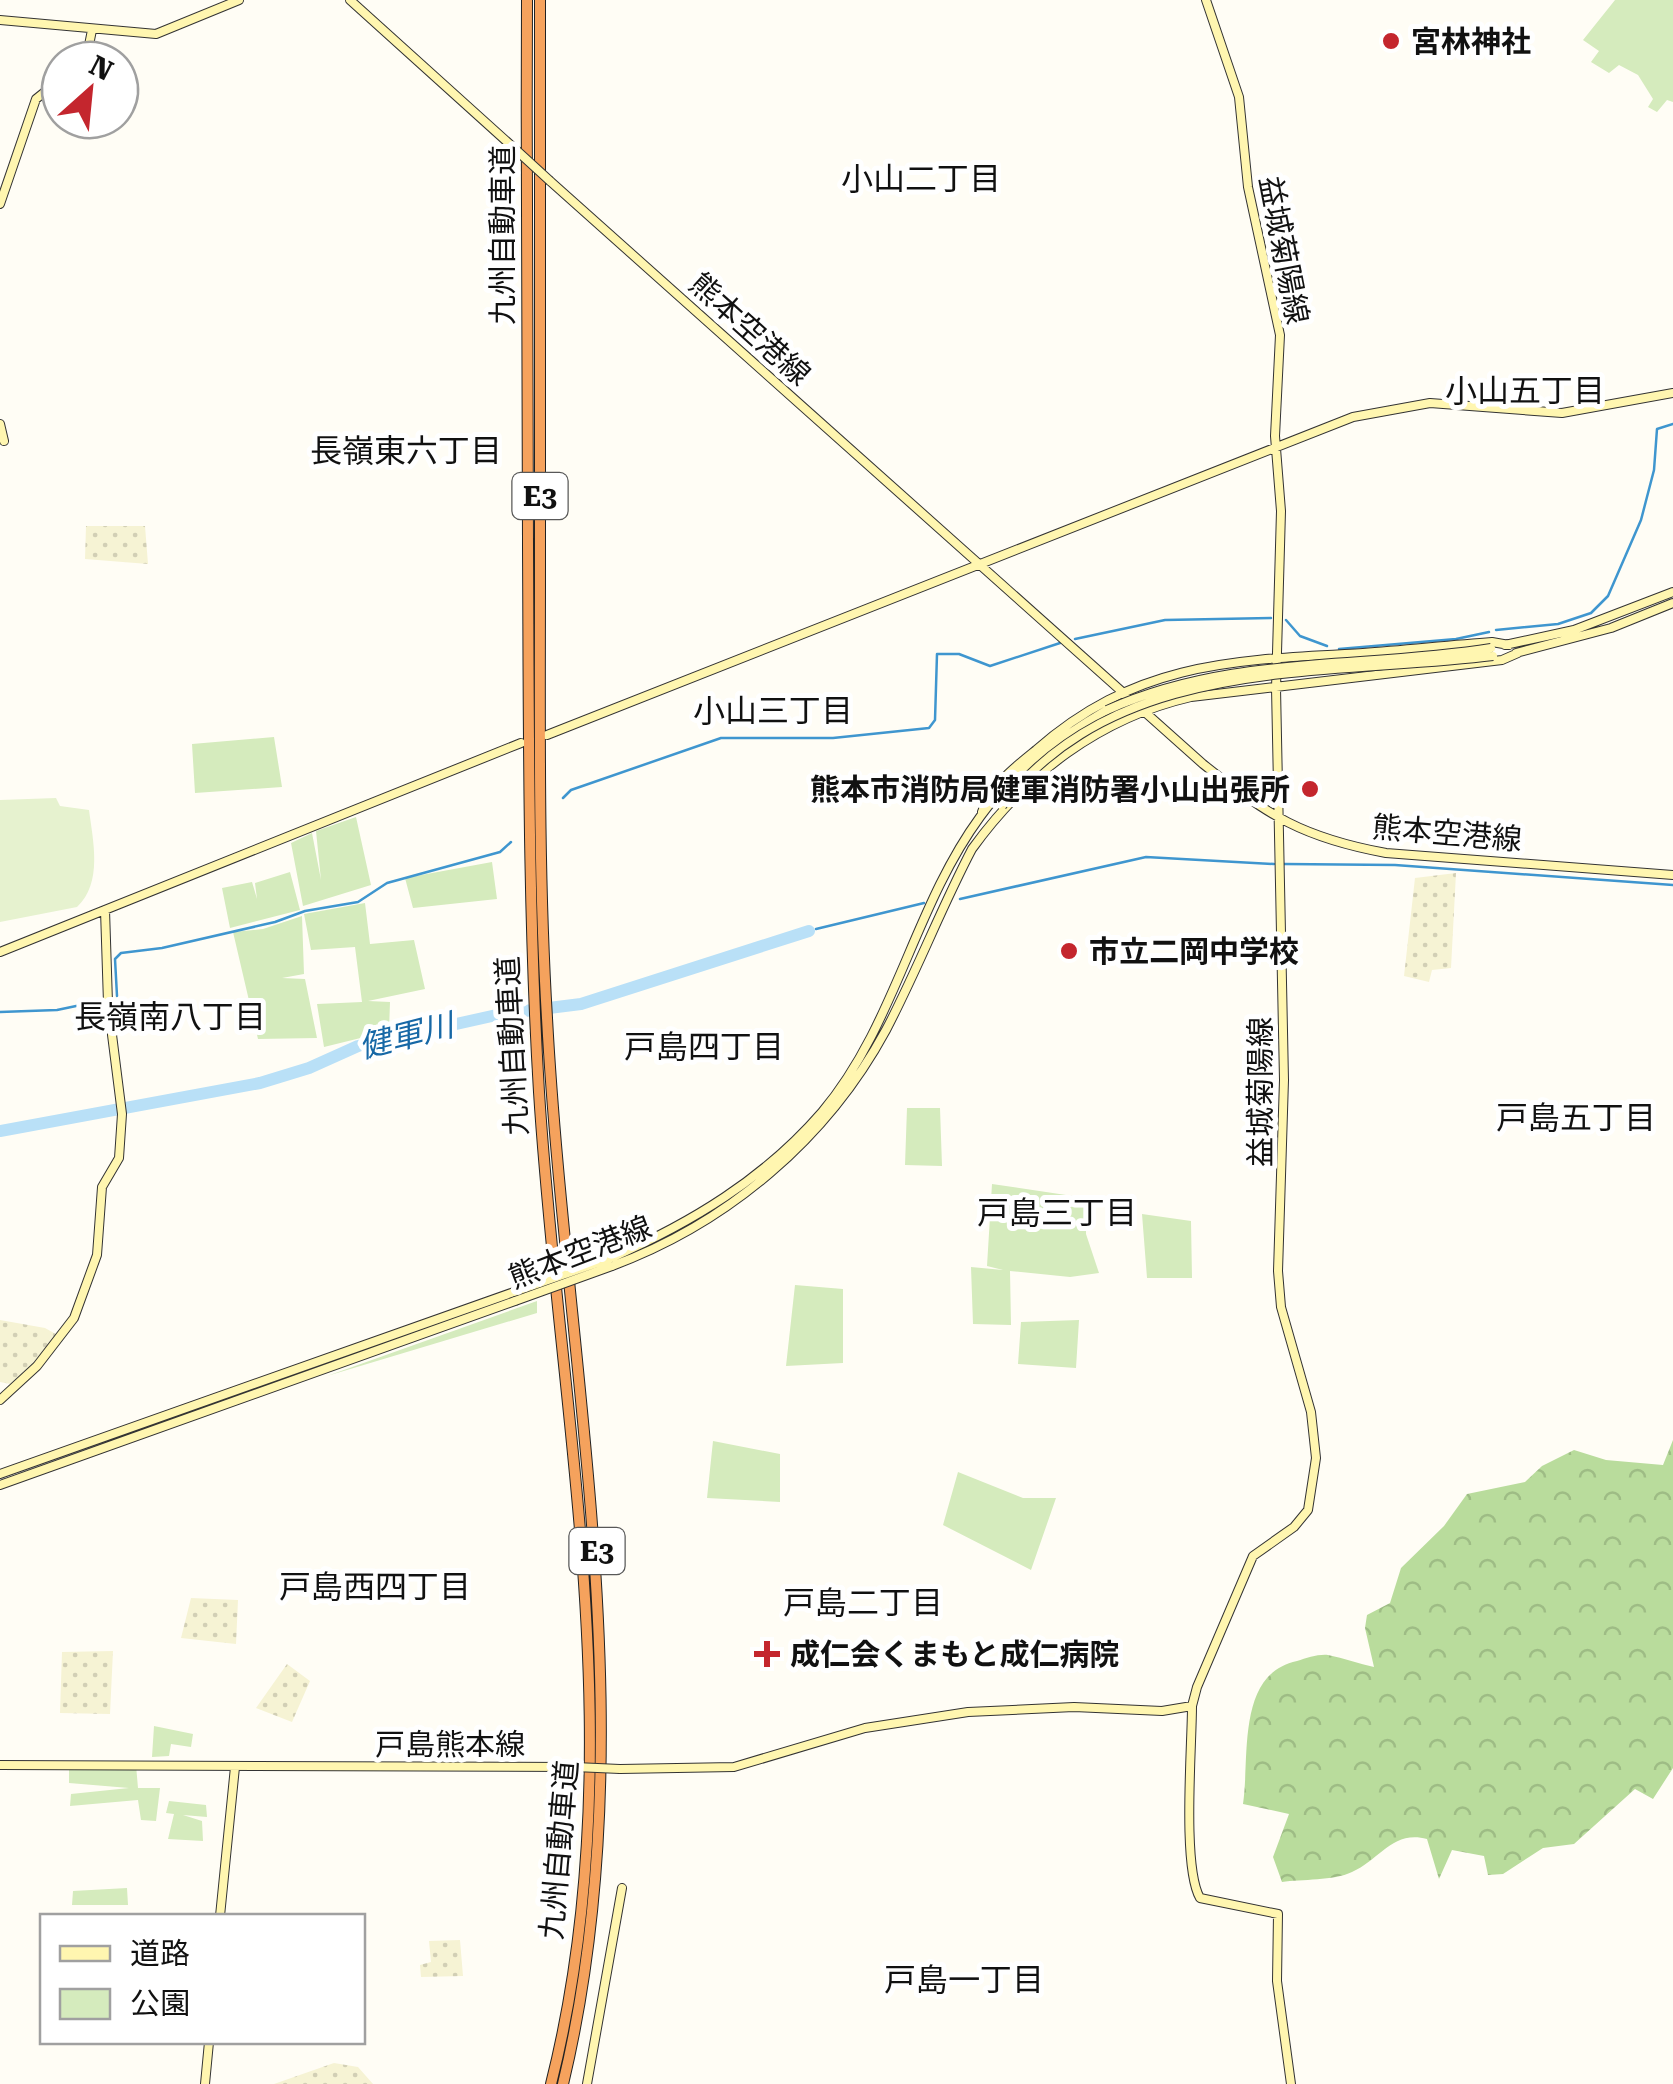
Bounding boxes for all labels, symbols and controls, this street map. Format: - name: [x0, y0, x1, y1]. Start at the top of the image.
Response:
- place label: 宮林神社: [1411, 24, 1531, 59]
- marker: 宮林神社: [1380, 30, 1402, 52]
- north arrow: [40, 40, 140, 140]
- text: N: [84, 49, 118, 88]
- street label: 九州自動車道: [485, 145, 520, 325]
- district label: 小山二丁目: [841, 160, 1001, 198]
- street label: 益城菊陽線: [1253, 173, 1315, 327]
- street label: 熊本空港線: [683, 266, 817, 392]
- district label: 小山五丁目: [1445, 372, 1605, 410]
- district label: 長嶺東六丁目: [310, 432, 502, 470]
- road number: E3: [512, 473, 568, 519]
- district label: 小山三丁目: [693, 692, 853, 730]
- place label: 熊本市消防局健軍消防署小山出張所: [810, 772, 1290, 807]
- marker: 熊本市消防局健軍消防署小山出張所: [1299, 778, 1321, 800]
- street label: 熊本空港線: [1371, 809, 1523, 857]
- place label: 市立二岡中学校: [1089, 934, 1299, 969]
- marker: 市立二岡中学校: [1058, 940, 1080, 962]
- street label: 九州自動車道: [490, 955, 534, 1137]
- district label: 長嶺南八丁目: [74, 998, 266, 1036]
- water label: 健軍川: [355, 1005, 460, 1066]
- street label: 益城菊陽線: [1243, 1017, 1278, 1167]
- district label: 戸島四丁目: [624, 1028, 784, 1066]
- district label: 戸島五丁目: [1496, 1099, 1656, 1137]
- district label: 戸島三丁目: [977, 1194, 1137, 1232]
- street label: 熊本空港線: [504, 1209, 656, 1295]
- road number: E3: [570, 1528, 624, 1574]
- district label: 戸島西四丁目: [279, 1568, 471, 1606]
- district label: 戸島二丁目: [783, 1584, 943, 1622]
- place label: 成仁会くまもと成仁病院: [790, 1637, 1119, 1672]
- marker: 成仁会くまもと成仁病院: [754, 1641, 780, 1667]
- street label: 戸島熊本線: [375, 1727, 525, 1762]
- street label: 九州自動車道: [534, 1759, 584, 1941]
- legend: [40, 1914, 365, 2044]
- text: 道路: [130, 1936, 190, 1971]
- district label: 戸島一丁目: [884, 1961, 1044, 1999]
- text: 公園: [130, 1986, 190, 2021]

